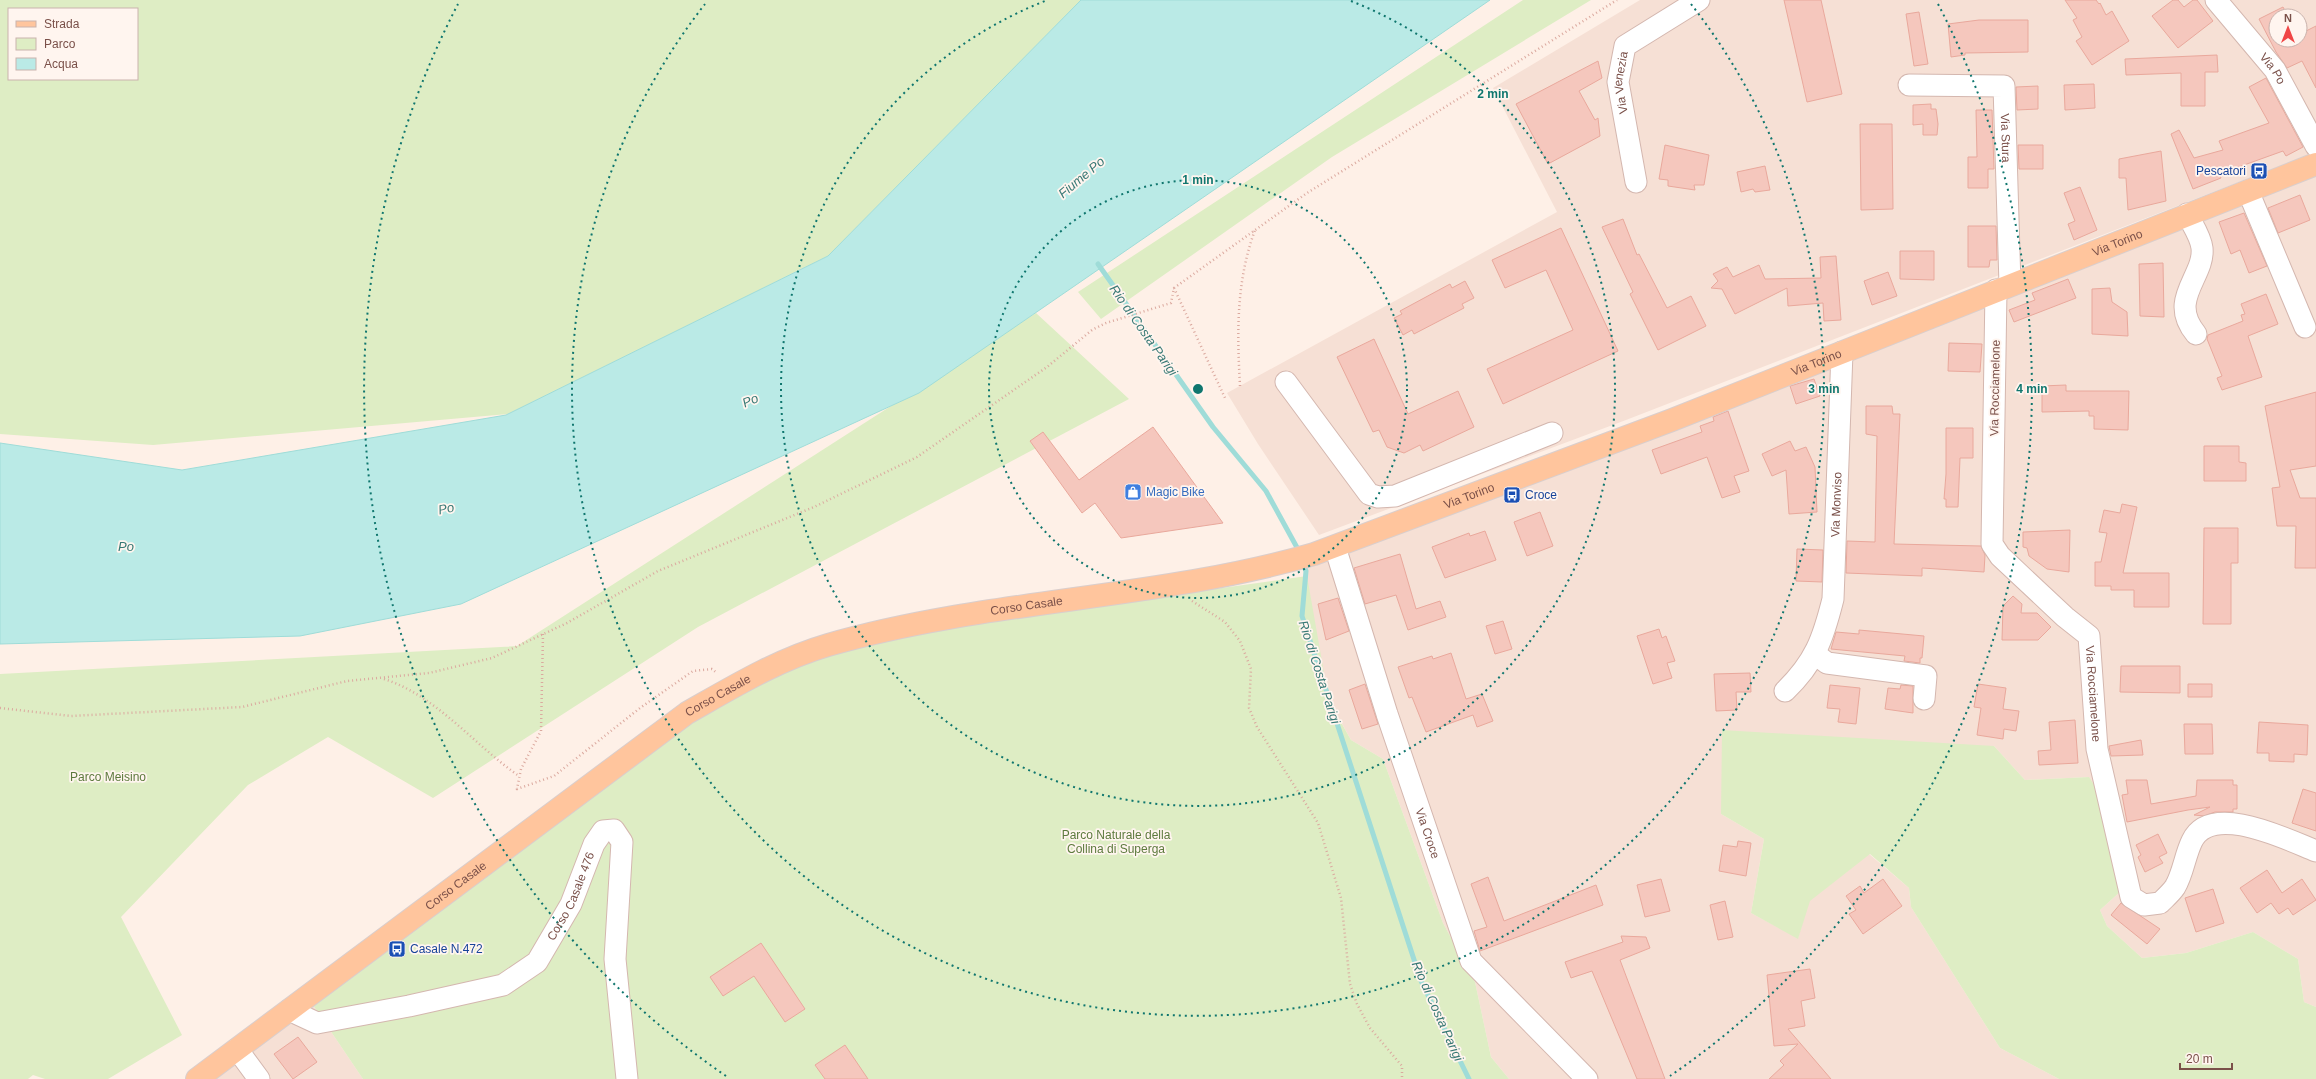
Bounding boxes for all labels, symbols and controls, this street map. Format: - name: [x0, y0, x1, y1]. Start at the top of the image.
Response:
- legend: [8, 8, 138, 80]
- north arrow: [2268, 8, 2308, 48]
- text: N: [2284, 12, 2292, 24]
- text: Strada: [44, 17, 80, 31]
- text: Parco: [44, 37, 76, 51]
- street label: Via Venezia: [1611, 50, 1631, 115]
- street label: Via Po: [2257, 50, 2288, 87]
- text: Acqua: [44, 57, 78, 71]
- text: 2 min: [1477, 87, 1509, 101]
- street label: Via Stura: [1998, 113, 2013, 163]
- water label: Fiume Po: [1055, 154, 1107, 201]
- bus stop icon: Pescatori: [2249, 161, 2269, 181]
- place label: Pescatori: [2196, 164, 2246, 178]
- text: 1 min: [1182, 173, 1214, 187]
- street label: Via Torino: [2090, 227, 2145, 259]
- water label: Rio di Costa Parigi: [1107, 282, 1181, 380]
- street label: Via Rocciamelone: [1987, 339, 2003, 436]
- street label: Via Torino: [1789, 346, 1844, 379]
- centre of rings: [1191, 382, 1205, 396]
- text: 3 min: [1808, 382, 1840, 396]
- text: 4 min: [2016, 382, 2048, 396]
- water label: Po: [740, 390, 761, 411]
- street label: Via Monviso: [1828, 471, 1845, 537]
- street label: Via Torino: [1442, 480, 1497, 512]
- shop icon: Magic Bike: [1123, 482, 1143, 502]
- place label: Magic Bike: [1146, 485, 1205, 499]
- bus stop icon: Croce: [1502, 485, 1522, 505]
- place label: Croce: [1525, 488, 1557, 502]
- water label: Po: [437, 499, 455, 517]
- water label: Po: [118, 539, 134, 554]
- street label: Corso Casale: [989, 594, 1064, 618]
- water label: Rio di Costa Parigi: [1296, 619, 1344, 727]
- street label: Via Rocciamelone: [2083, 645, 2103, 743]
- street label: Corso Casale: [683, 672, 753, 720]
- park label: Parco Meisino: [70, 770, 146, 784]
- street label: Via Croce: [1413, 806, 1443, 861]
- park label: Parco Naturale della Collina di Superga: [1062, 828, 1171, 856]
- street label: Corso Casale 476: [544, 850, 597, 943]
- street label: Corso Casale: [422, 858, 489, 913]
- bus stop icon: Casale N.472: [387, 939, 407, 959]
- place label: Casale N.472: [410, 942, 483, 956]
- water label: Rio di Costa Parigi: [1409, 959, 1467, 1064]
- scale bar: [2180, 1045, 2232, 1071]
- text: 20 m: [2186, 1052, 2213, 1066]

